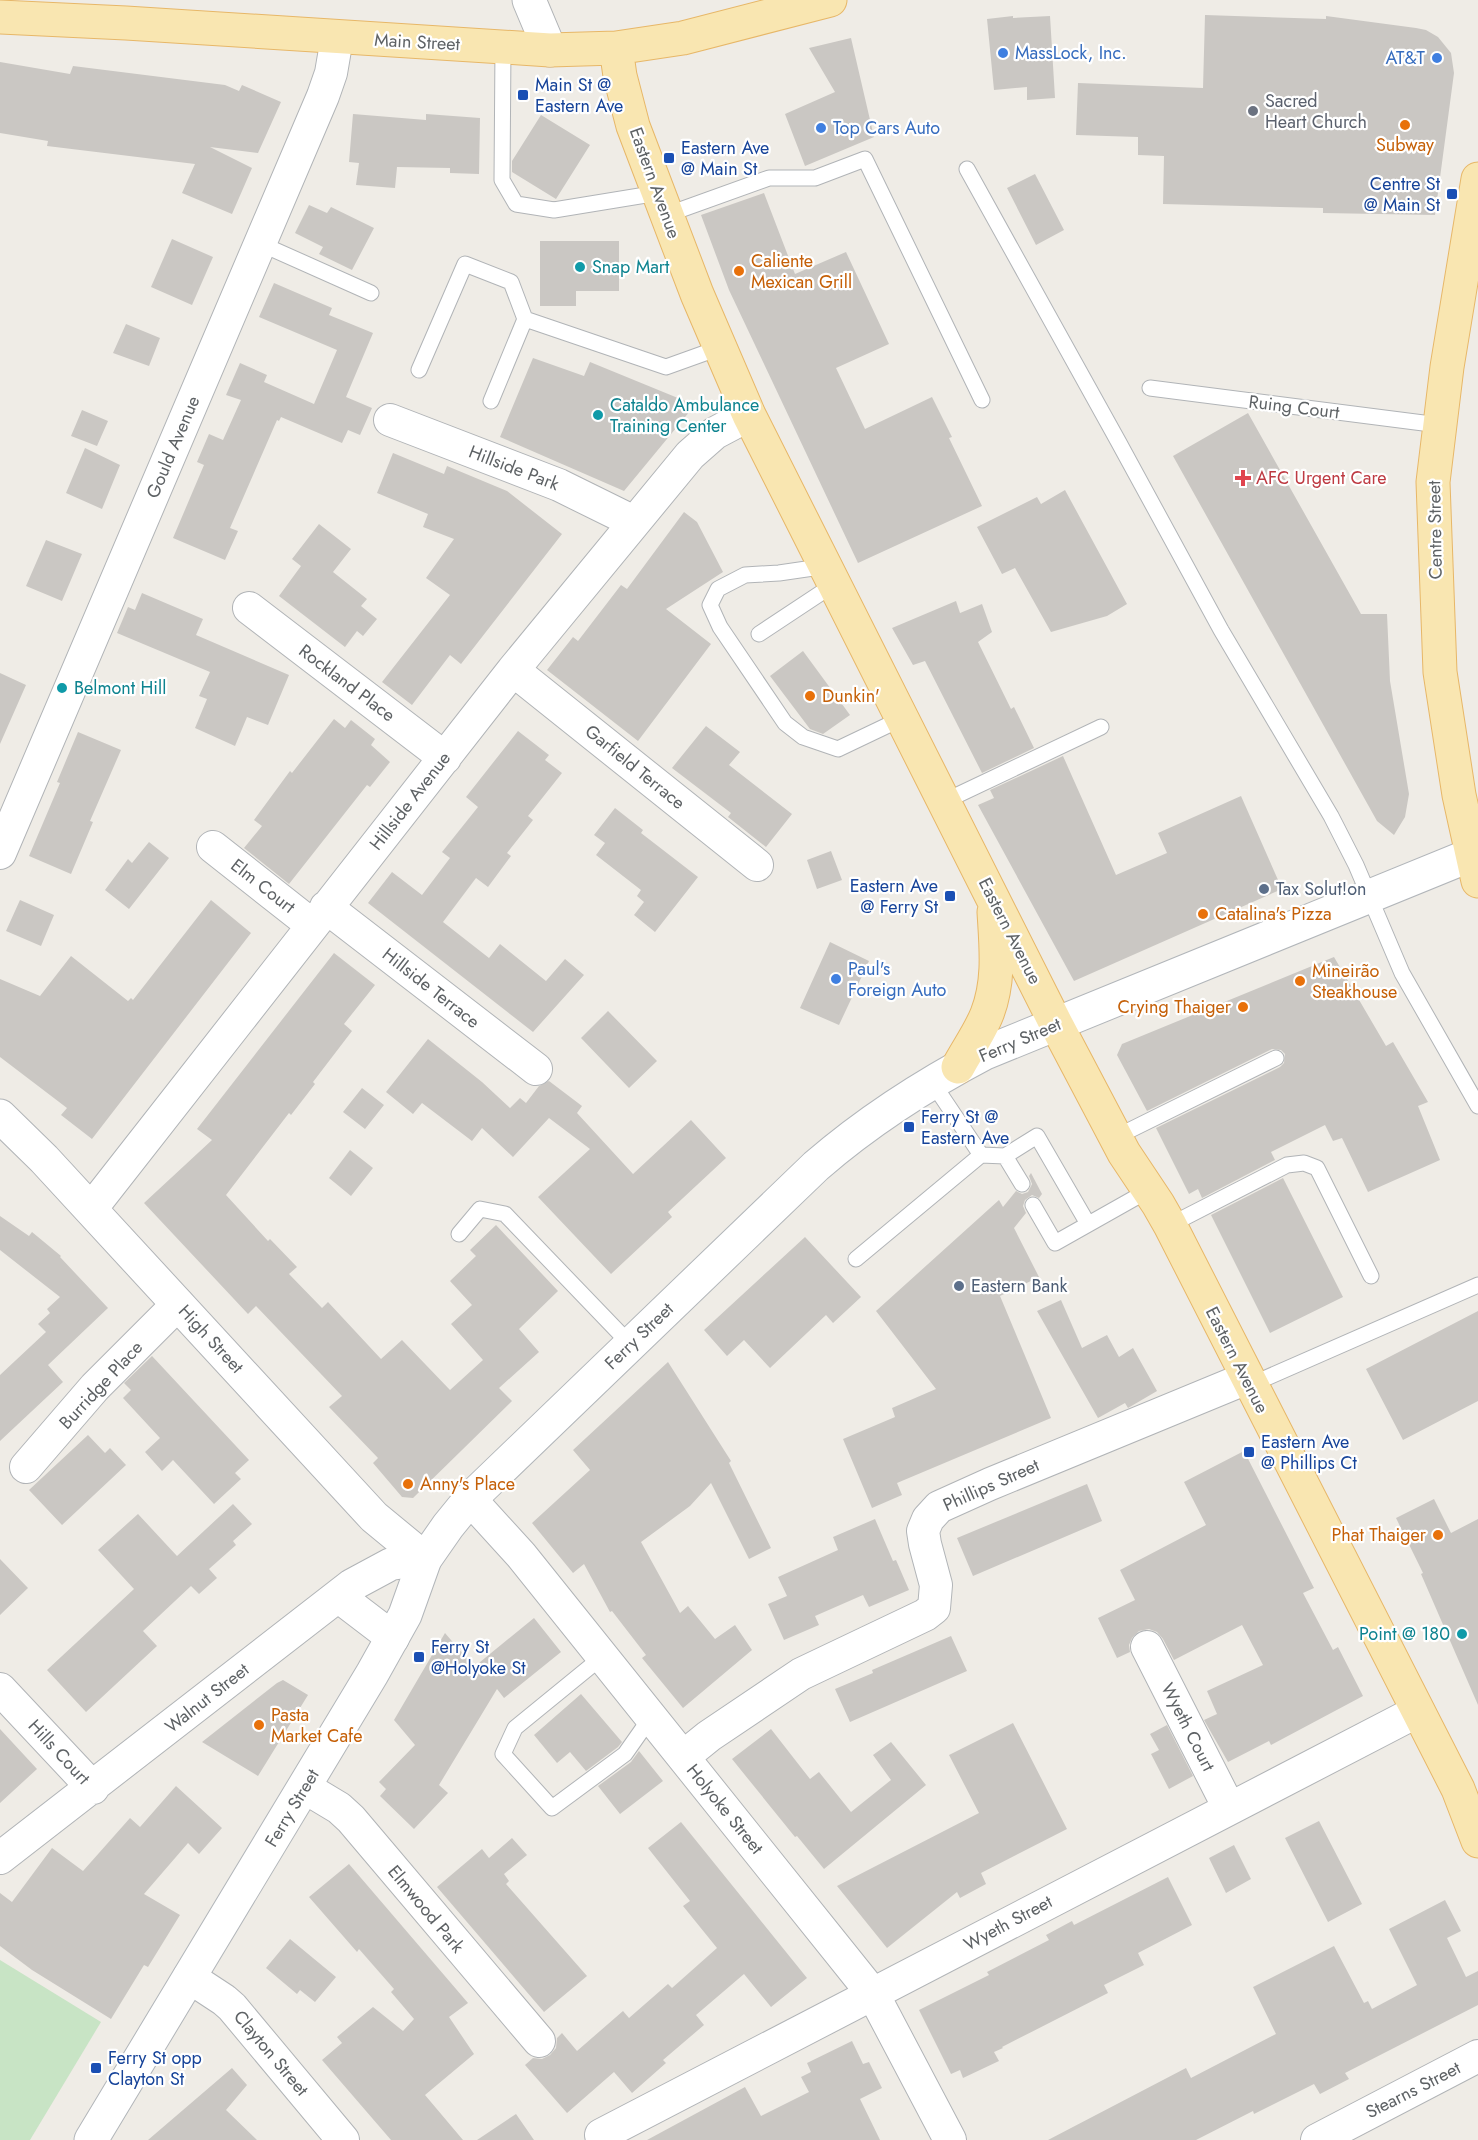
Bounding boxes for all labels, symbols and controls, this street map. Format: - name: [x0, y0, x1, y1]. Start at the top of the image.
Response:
- street label: Main Street: [374, 27, 461, 57]
- place label: MassLock, Inc.: [1015, 40, 1127, 66]
- place label: AT&T: [1385, 45, 1426, 71]
- marker: MassLock, Inc.: [996, 46, 1010, 60]
- marker: AT&T: [1430, 51, 1444, 65]
- place label: Main St @ Eastern Ave: [535, 72, 623, 119]
- marker: Main St @ Eastern Ave: [516, 88, 530, 102]
- place label: Sacred Heart Church: [1265, 88, 1367, 135]
- marker: Sacred Heart Church: [1246, 104, 1260, 118]
- place label: Top Cars Auto: [833, 115, 940, 141]
- marker: Subway: [1398, 118, 1412, 132]
- marker: Top Cars Auto: [814, 121, 828, 135]
- street label: Eastern Avenue: [623, 124, 687, 242]
- place label: Subway: [1376, 132, 1434, 158]
- place label: Eastern Ave @ Main St: [681, 135, 769, 182]
- marker: Eastern Ave @ Main St: [662, 151, 676, 165]
- place label: Centre St @ Main St: [1364, 171, 1441, 218]
- marker: Centre St @ Main St: [1445, 187, 1459, 201]
- place label: Caliente Mexican Grill: [751, 248, 852, 295]
- place label: Snap Mart: [592, 254, 670, 280]
- marker: Snap Mart: [573, 260, 587, 274]
- marker: Caliente Mexican Grill: [732, 264, 746, 278]
- street label: Ruing Court: [1247, 389, 1342, 426]
- street label: Gould Avenue: [140, 392, 206, 502]
- place label: Cataldo Ambulance Training Center: [610, 392, 759, 439]
- marker: Cataldo Ambulance Training Center: [591, 408, 605, 422]
- street label: Hillside Park: [465, 439, 563, 497]
- place label: AFC Urgent Care: [1256, 465, 1387, 491]
- marker: AFC Urgent Care: [1234, 469, 1252, 487]
- street label: Centre Street: [1421, 480, 1449, 580]
- street label: Rockland Place: [293, 638, 401, 728]
- place label: Belmont Hill: [74, 675, 166, 701]
- marker: Belmont Hill: [55, 681, 69, 695]
- place label: Dunkin': [822, 683, 880, 709]
- marker: Dunkin': [803, 689, 817, 703]
- street label: Garfield Terrace: [579, 718, 691, 816]
- street label: Hillside Avenue: [363, 746, 457, 856]
- street label: Elm Court: [225, 852, 301, 920]
- place label: Eastern Ave @ Ferry St: [850, 873, 939, 920]
- street label: Eastern Avenue: [972, 873, 1048, 989]
- place label: Tax Solut!on: [1276, 876, 1366, 902]
- marker: Tax Solut!on: [1257, 882, 1271, 896]
- marker: Eastern Ave @ Ferry St: [943, 889, 957, 903]
- place label: Catalina's Pizza: [1215, 901, 1332, 927]
- marker: Catalina's Pizza: [1196, 907, 1210, 921]
- street label: Hillside Terrace: [377, 942, 485, 1034]
- place label: Paul's Foreign Auto: [848, 956, 947, 1003]
- place label: Mineirão Steakhouse: [1312, 958, 1397, 1005]
- marker: Paul's Foreign Auto: [829, 972, 843, 986]
- marker: Mineirão Steakhouse: [1293, 974, 1307, 988]
- place label: Crying Thaiger: [1117, 994, 1232, 1020]
- marker: Crying Thaiger: [1236, 1000, 1250, 1014]
- street label: Ferry Street: [975, 1011, 1066, 1069]
- place label: Ferry St @ Eastern Ave: [921, 1104, 1009, 1151]
- marker: Ferry St @ Eastern Ave: [902, 1120, 916, 1134]
- place label: Eastern Bank: [971, 1273, 1068, 1299]
- marker: Eastern Bank: [952, 1279, 966, 1293]
- street label: Ferry Street: [599, 1296, 680, 1376]
- street label: High Street: [172, 1299, 250, 1380]
- street label: Eastern Avenue: [1199, 1302, 1275, 1418]
- street label: Burridge Place: [53, 1335, 149, 1435]
- place label: Eastern Ave @ Phillips Ct: [1261, 1429, 1357, 1476]
- marker: Eastern Ave @ Phillips Ct: [1242, 1445, 1256, 1459]
- street label: Phillips Street: [939, 1452, 1044, 1518]
- place label: Anny's Place: [420, 1471, 515, 1497]
- marker: Anny's Place: [401, 1477, 415, 1491]
- place label: Phat Thaiger: [1331, 1522, 1427, 1548]
- marker: Phat Thaiger: [1431, 1528, 1445, 1542]
- place label: Point @ 180: [1359, 1621, 1450, 1647]
- marker: Point @ 180: [1455, 1627, 1469, 1641]
- place label: Ferry St @Holyoke St: [431, 1634, 526, 1681]
- marker: Ferry St @Holyoke St: [412, 1650, 426, 1664]
- street label: Walnut Street: [159, 1656, 255, 1739]
- street label: Wyeth Court: [1155, 1678, 1222, 1776]
- place label: Pasta Market Cafe: [271, 1702, 362, 1749]
- street label: Hills Court: [22, 1714, 96, 1791]
- marker: Pasta Market Cafe: [252, 1718, 266, 1732]
- street label: Holyoke Street: [680, 1758, 770, 1860]
- street label: Ferry Street: [258, 1763, 326, 1852]
- street label: Elmwood Park: [382, 1860, 471, 1959]
- street label: Wyeth Street: [959, 1888, 1057, 1957]
- street label: Clayton Street: [227, 2004, 315, 2102]
- place label: Ferry St opp Clayton St: [108, 2045, 202, 2092]
- street label: Stearns Street: [1361, 2055, 1466, 2125]
- marker: Ferry St opp Clayton St: [89, 2061, 103, 2075]

